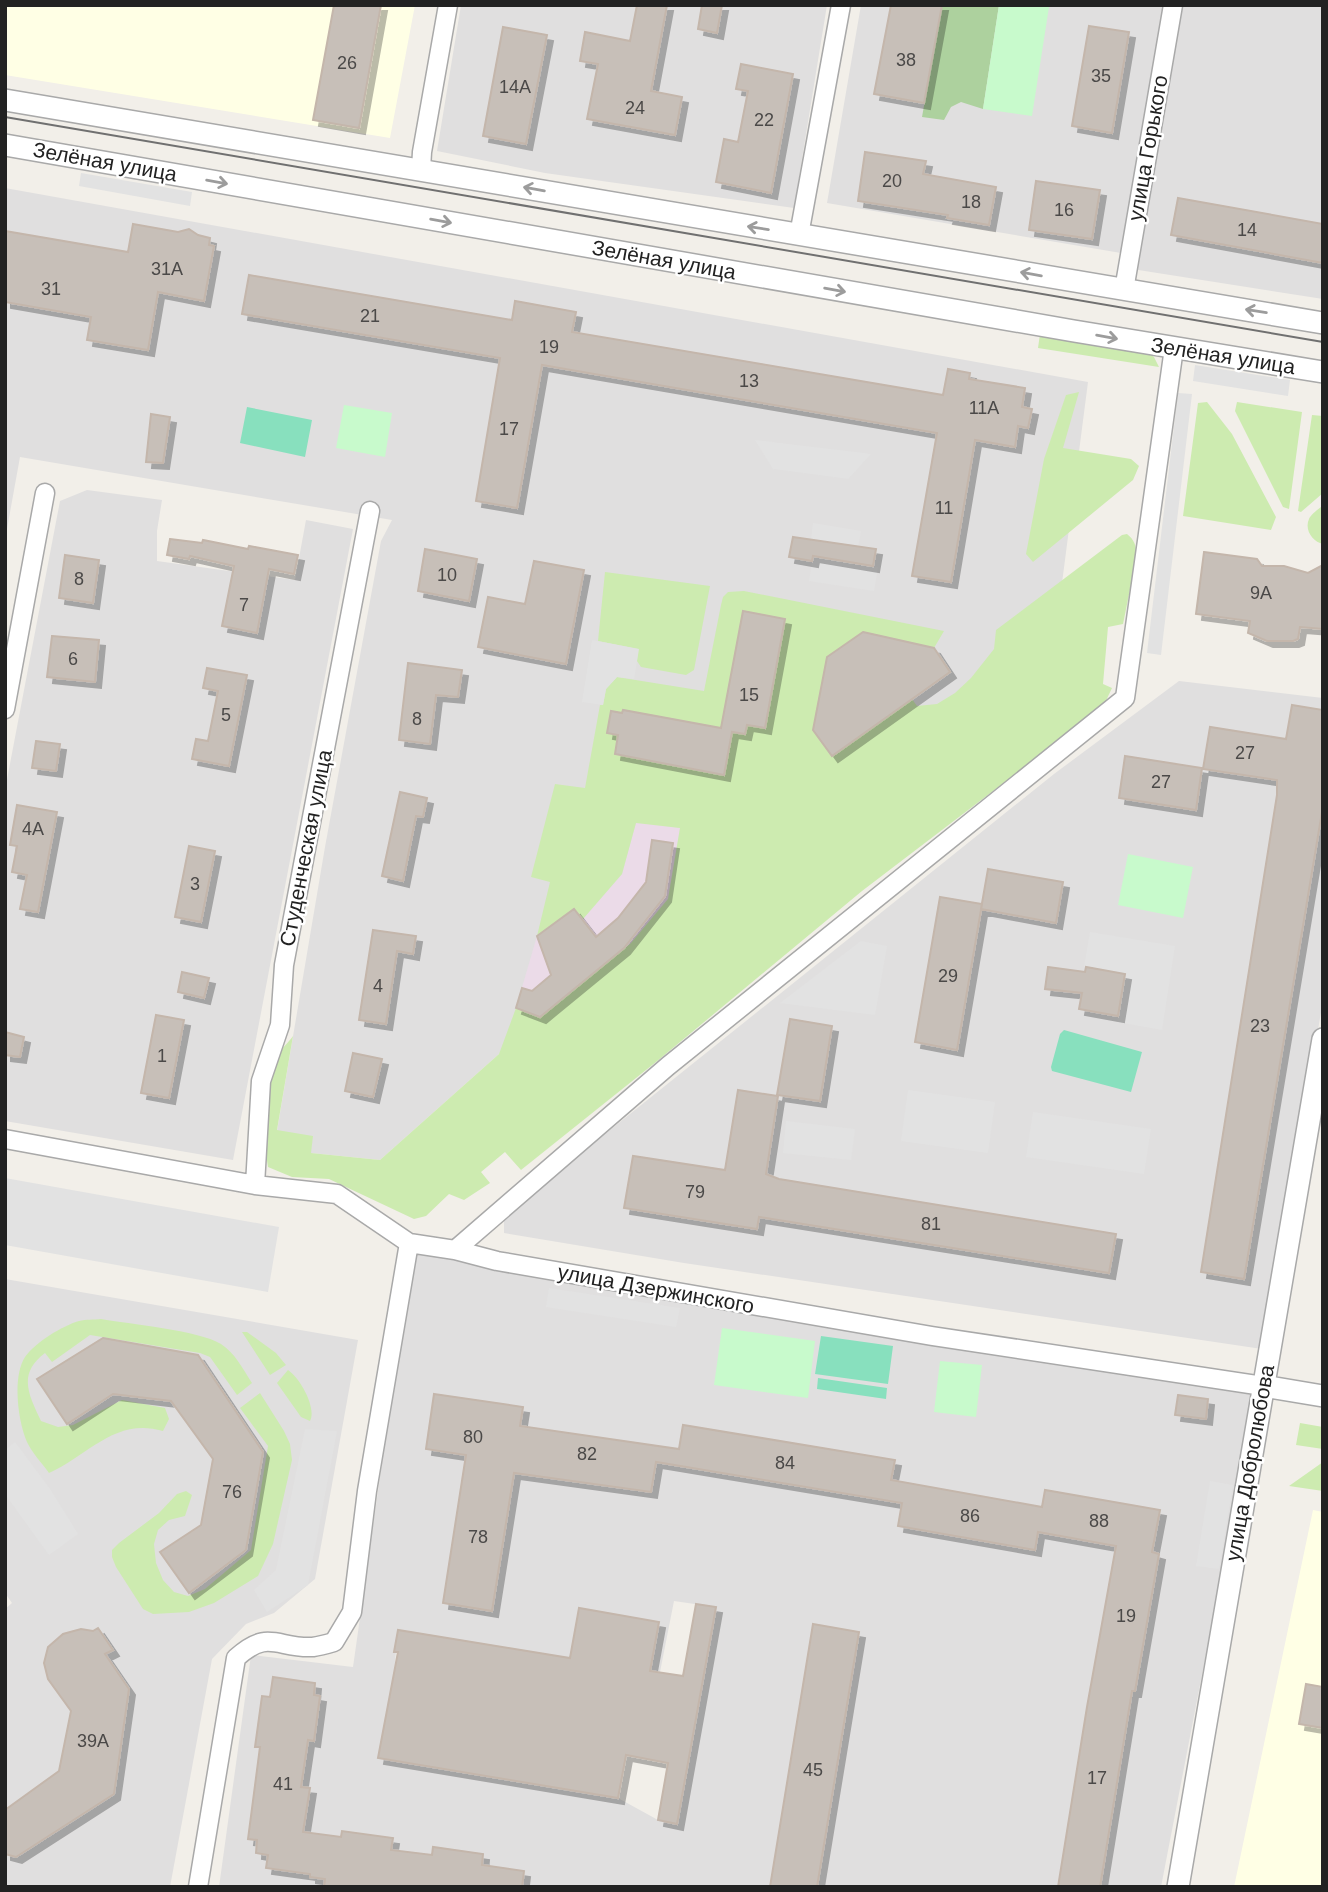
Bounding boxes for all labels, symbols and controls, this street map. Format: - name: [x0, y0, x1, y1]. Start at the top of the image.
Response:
- house number: 38: [896, 50, 916, 70]
- house number: 26: [337, 53, 357, 73]
- house number: 35: [1091, 66, 1111, 86]
- street label: улица Горького: [1123, 73, 1172, 223]
- house number: 14А: [499, 77, 531, 97]
- house number: 24: [625, 98, 645, 118]
- house number: 22: [754, 110, 774, 130]
- street label: Зелёная улица: [31, 138, 179, 186]
- house number: 20: [882, 171, 902, 191]
- one-way arrow: [205, 176, 228, 189]
- one-way arrow: [523, 182, 546, 196]
- house number: 18: [961, 192, 981, 212]
- house number: 16: [1054, 200, 1074, 220]
- one-way arrow: [429, 215, 452, 228]
- house number: 14: [1237, 220, 1257, 240]
- one-way arrow: [747, 221, 770, 234]
- street label: Зелёная улица: [590, 236, 738, 284]
- house number: 31А: [151, 259, 183, 279]
- one-way arrow: [1020, 267, 1043, 280]
- house number: 31: [41, 279, 61, 299]
- one-way arrow: [823, 283, 845, 297]
- one-way arrow: [1245, 304, 1267, 317]
- house number: 21: [360, 306, 380, 326]
- one-way arrow: [1095, 331, 1118, 344]
- street label: Зелёная улица: [1149, 333, 1297, 378]
- house number: 19: [539, 337, 559, 357]
- house number: 13: [739, 371, 759, 391]
- house number: 11А: [969, 398, 999, 418]
- house number: 17: [499, 419, 519, 439]
- house number: 11: [935, 498, 953, 518]
- house number: 10: [437, 565, 457, 585]
- house number: 8: [74, 569, 84, 589]
- house number: 9А: [1250, 583, 1272, 603]
- house number: 7: [239, 595, 249, 615]
- house number: 6: [68, 649, 78, 669]
- house number: 15: [739, 685, 759, 705]
- house number: 5: [221, 705, 231, 725]
- house number: 8: [412, 709, 422, 729]
- house number: 27: [1235, 743, 1255, 763]
- street label: Студенческая улица: [275, 747, 336, 948]
- house number: 27: [1151, 772, 1171, 792]
- house number: 4А: [22, 819, 44, 839]
- house number: 3: [190, 874, 200, 894]
- house number: 29: [938, 966, 958, 986]
- house number: 4: [373, 976, 383, 996]
- house number: 23: [1250, 1016, 1270, 1036]
- house number: 1: [157, 1046, 167, 1066]
- house number: 79: [685, 1182, 705, 1202]
- house number: 81: [921, 1214, 941, 1234]
- street label: улица Дзержинского: [556, 1260, 756, 1317]
- street label: улица Добролюбова: [1221, 1363, 1278, 1563]
- house number: 80: [463, 1427, 483, 1447]
- house number: 82: [577, 1444, 597, 1464]
- house number: 84: [775, 1453, 795, 1473]
- house number: 76: [222, 1482, 242, 1502]
- house number: 86: [960, 1506, 980, 1526]
- house number: 88: [1089, 1511, 1109, 1531]
- house number: 78: [468, 1527, 488, 1547]
- house number: 19: [1116, 1606, 1136, 1626]
- house number: 39А: [77, 1731, 109, 1751]
- house number: 45: [803, 1760, 823, 1780]
- house number: 17: [1087, 1768, 1107, 1788]
- house number: 41: [273, 1774, 293, 1794]

